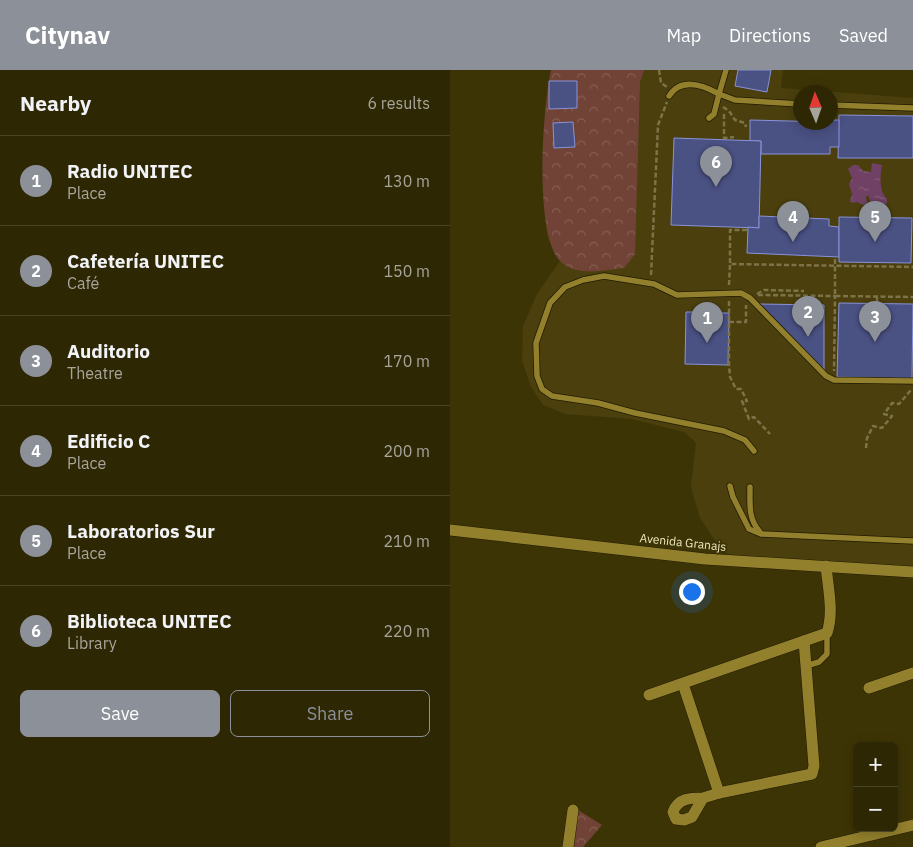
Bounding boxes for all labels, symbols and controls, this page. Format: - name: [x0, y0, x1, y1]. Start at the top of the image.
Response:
- text: Citynav: [25, 19, 110, 51]
- text: Map: [666, 24, 701, 47]
- text: Directions: [729, 24, 811, 47]
- text: Saved: [839, 24, 888, 47]
- north arrow: [793, 85, 838, 130]
- text: Nearby: [20, 89, 91, 117]
- text: 6 results: [367, 93, 430, 113]
- pin: 6: [700, 146, 732, 187]
- text: Radio UNITEC: [67, 159, 193, 183]
- text: 1: [31, 171, 41, 191]
- text: 130 m: [383, 171, 430, 191]
- text: Place: [67, 183, 106, 203]
- pin: 4: [777, 201, 809, 242]
- pin: 5: [859, 201, 891, 242]
- text: Cafetería UNITEC: [67, 249, 224, 273]
- text: 2: [31, 261, 41, 281]
- text: 150 m: [383, 261, 430, 281]
- text: Café: [67, 273, 99, 293]
- pin: 2: [792, 296, 824, 337]
- pin: 3: [859, 301, 891, 342]
- pin: 1: [691, 302, 723, 343]
- text: Auditorio: [67, 339, 150, 363]
- text: 3: [31, 351, 41, 371]
- text: 170 m: [383, 351, 430, 371]
- text: Theatre: [67, 363, 123, 383]
- text: Edificio C: [67, 429, 150, 453]
- text: 4: [31, 441, 41, 461]
- text: 200 m: [383, 441, 430, 461]
- text: Place: [67, 453, 106, 473]
- text: Laboratorios Sur: [67, 519, 215, 543]
- street label: Avenida Granajs: [639, 530, 727, 554]
- text: 5: [31, 531, 41, 551]
- text: 210 m: [383, 531, 430, 551]
- text: Place: [67, 543, 106, 563]
- your location: [679, 579, 705, 605]
- text: Biblioteca UNITEC: [67, 609, 232, 633]
- text: 6: [31, 621, 41, 641]
- text: 220 m: [383, 621, 430, 641]
- text: Library: [67, 633, 117, 653]
- button: Save: [20, 690, 220, 737]
- button: Share: [230, 690, 430, 737]
- map controls: [853, 742, 898, 832]
- button: +: [853, 742, 898, 787]
- button: −: [853, 787, 898, 832]

